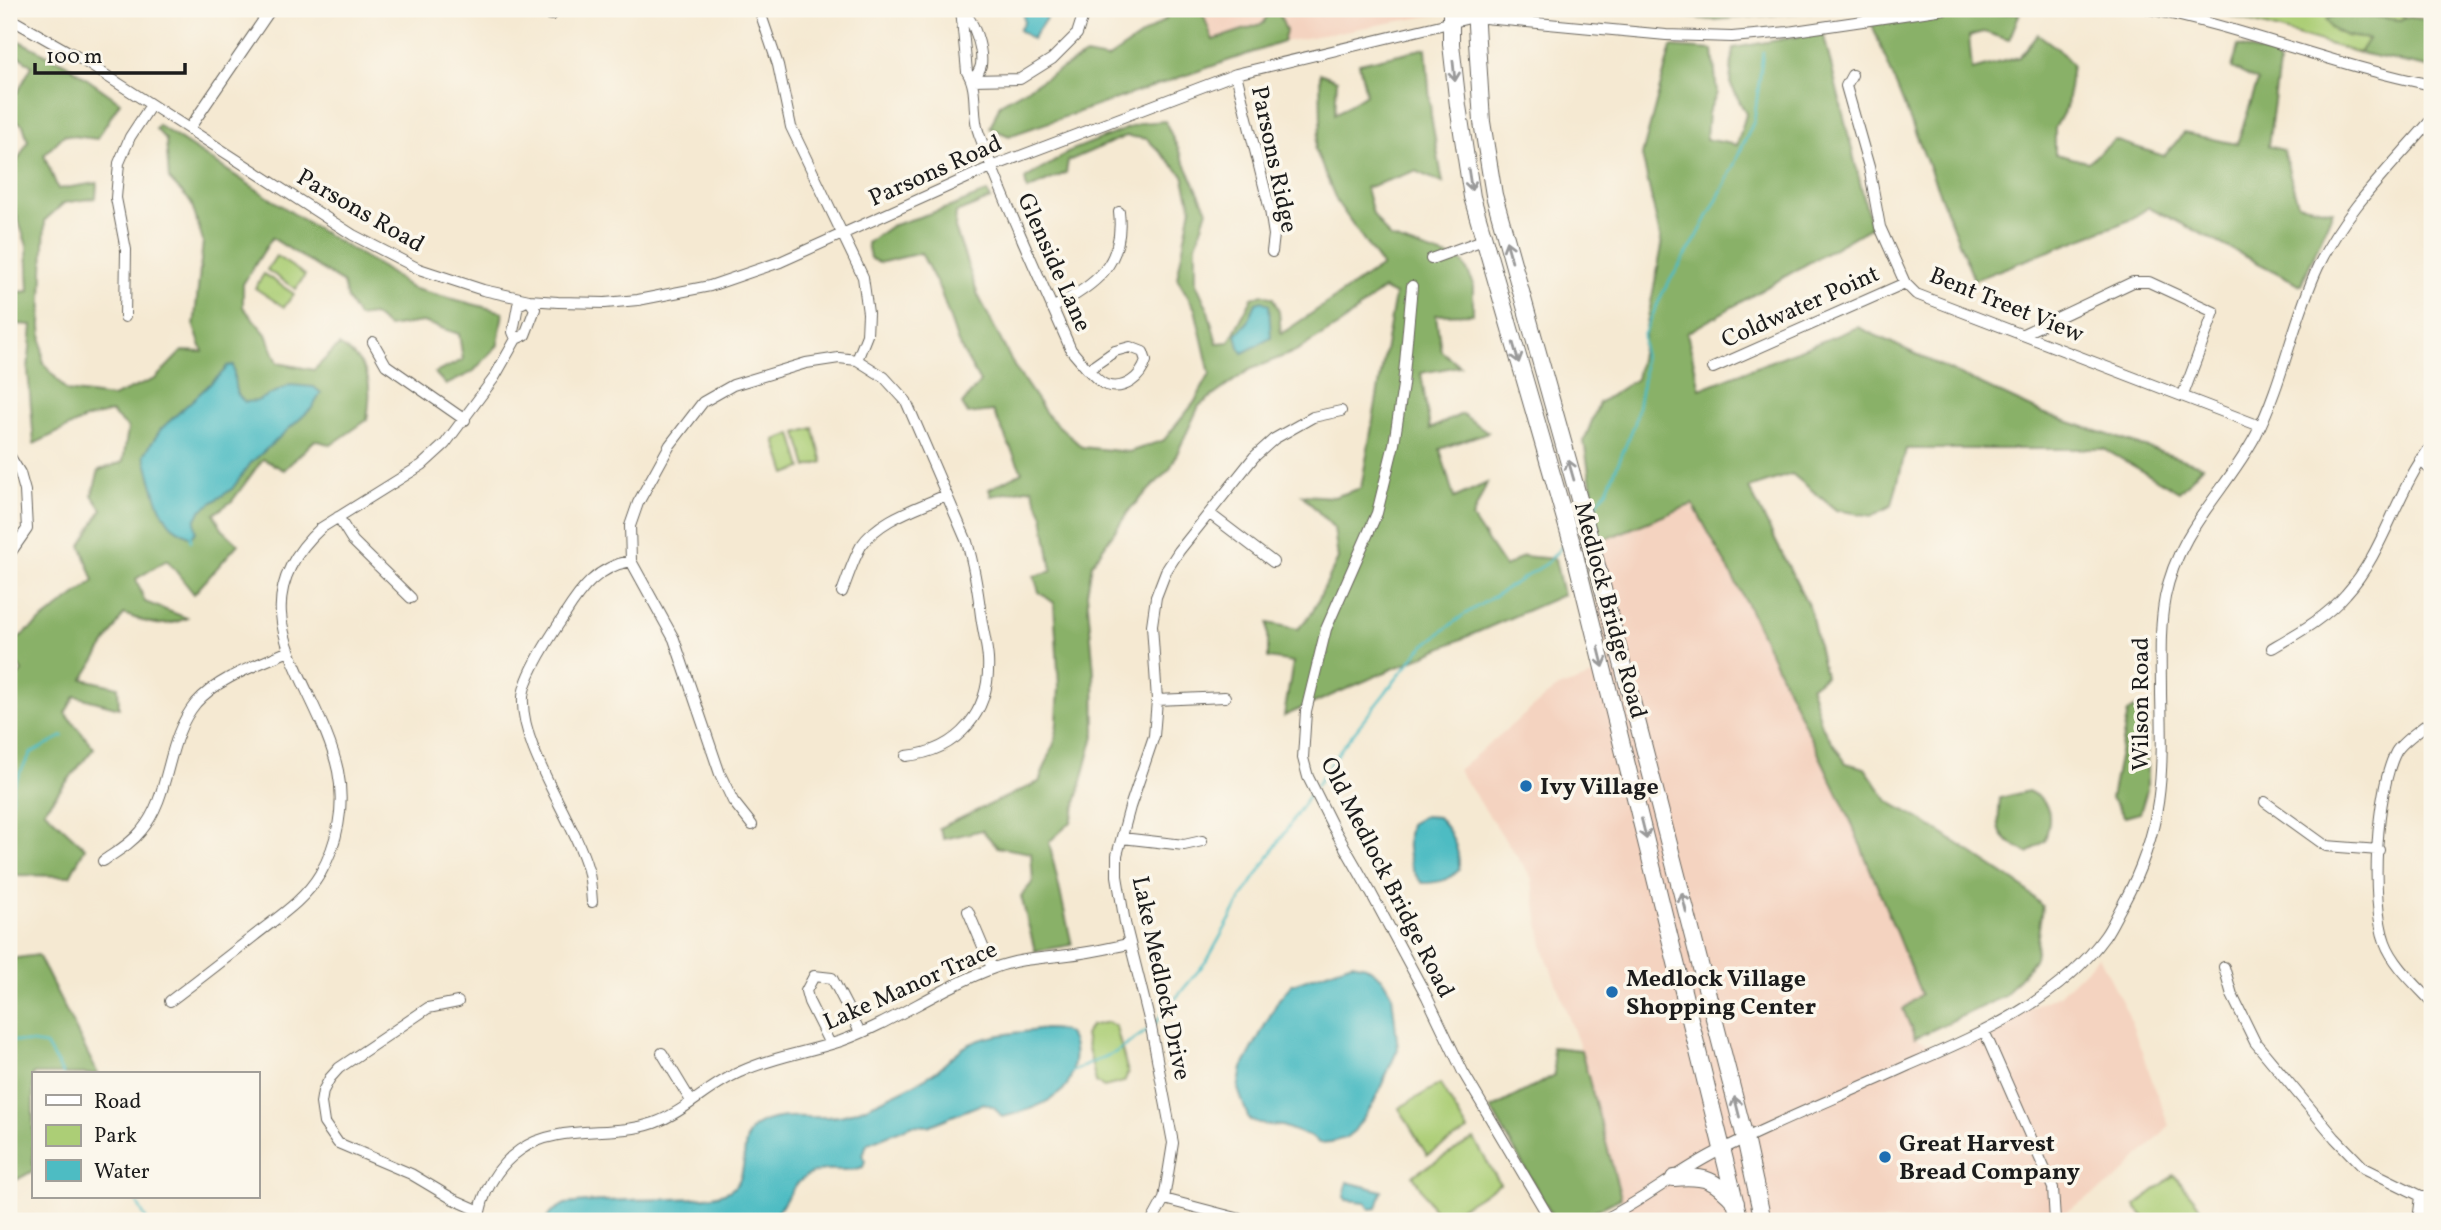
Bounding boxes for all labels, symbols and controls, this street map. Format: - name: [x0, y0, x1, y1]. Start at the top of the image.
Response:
- scale bar: [35, 32, 186, 76]
- text: 100 m: [46, 43, 103, 72]
- one-way arrow: [1448, 59, 1461, 81]
- street label: Parsons Ridge: [1241, 83, 1305, 236]
- street label: Parsons Road: [864, 127, 1008, 216]
- street label: Parsons Road: [290, 161, 430, 262]
- one-way arrow: [1464, 168, 1477, 191]
- street label: Glenside Lane: [1007, 188, 1099, 338]
- one-way arrow: [1502, 240, 1515, 262]
- street label: Coldwater Point: [1716, 258, 1885, 358]
- street label: Bent Treet View: [1924, 259, 2089, 352]
- one-way arrow: [1511, 342, 1524, 364]
- one-way arrow: [1564, 459, 1577, 482]
- street label: Medlock Bridge Road: [1564, 498, 1654, 723]
- street label: Wilson Road: [2125, 637, 2159, 771]
- one-way arrow: [1595, 645, 1608, 668]
- street label: Old Medlock Bridge Road: [1311, 752, 1462, 1004]
- place label: Ivy Village: [1540, 771, 1659, 805]
- marker: Ivy Village: [1518, 778, 1534, 794]
- one-way arrow: [1638, 817, 1651, 840]
- street label: Lake Medlock Drive: [1122, 873, 1198, 1083]
- one-way arrow: [1677, 892, 1690, 915]
- street label: Lake Manor Trace: [818, 933, 1003, 1040]
- place label: Medlock Village Shopping Center: [1626, 963, 1816, 1025]
- marker: Medlock Village Shopping Center: [1604, 984, 1620, 1000]
- legend: [32, 1072, 259, 1198]
- text: Road: [94, 1088, 141, 1117]
- one-way arrow: [1730, 1096, 1743, 1119]
- text: Park: [94, 1122, 137, 1151]
- place label: Great Harvest Bread Company: [1899, 1128, 2080, 1190]
- marker: Great Harvest Bread Company: [1877, 1149, 1893, 1165]
- text: Water: [94, 1158, 150, 1187]

